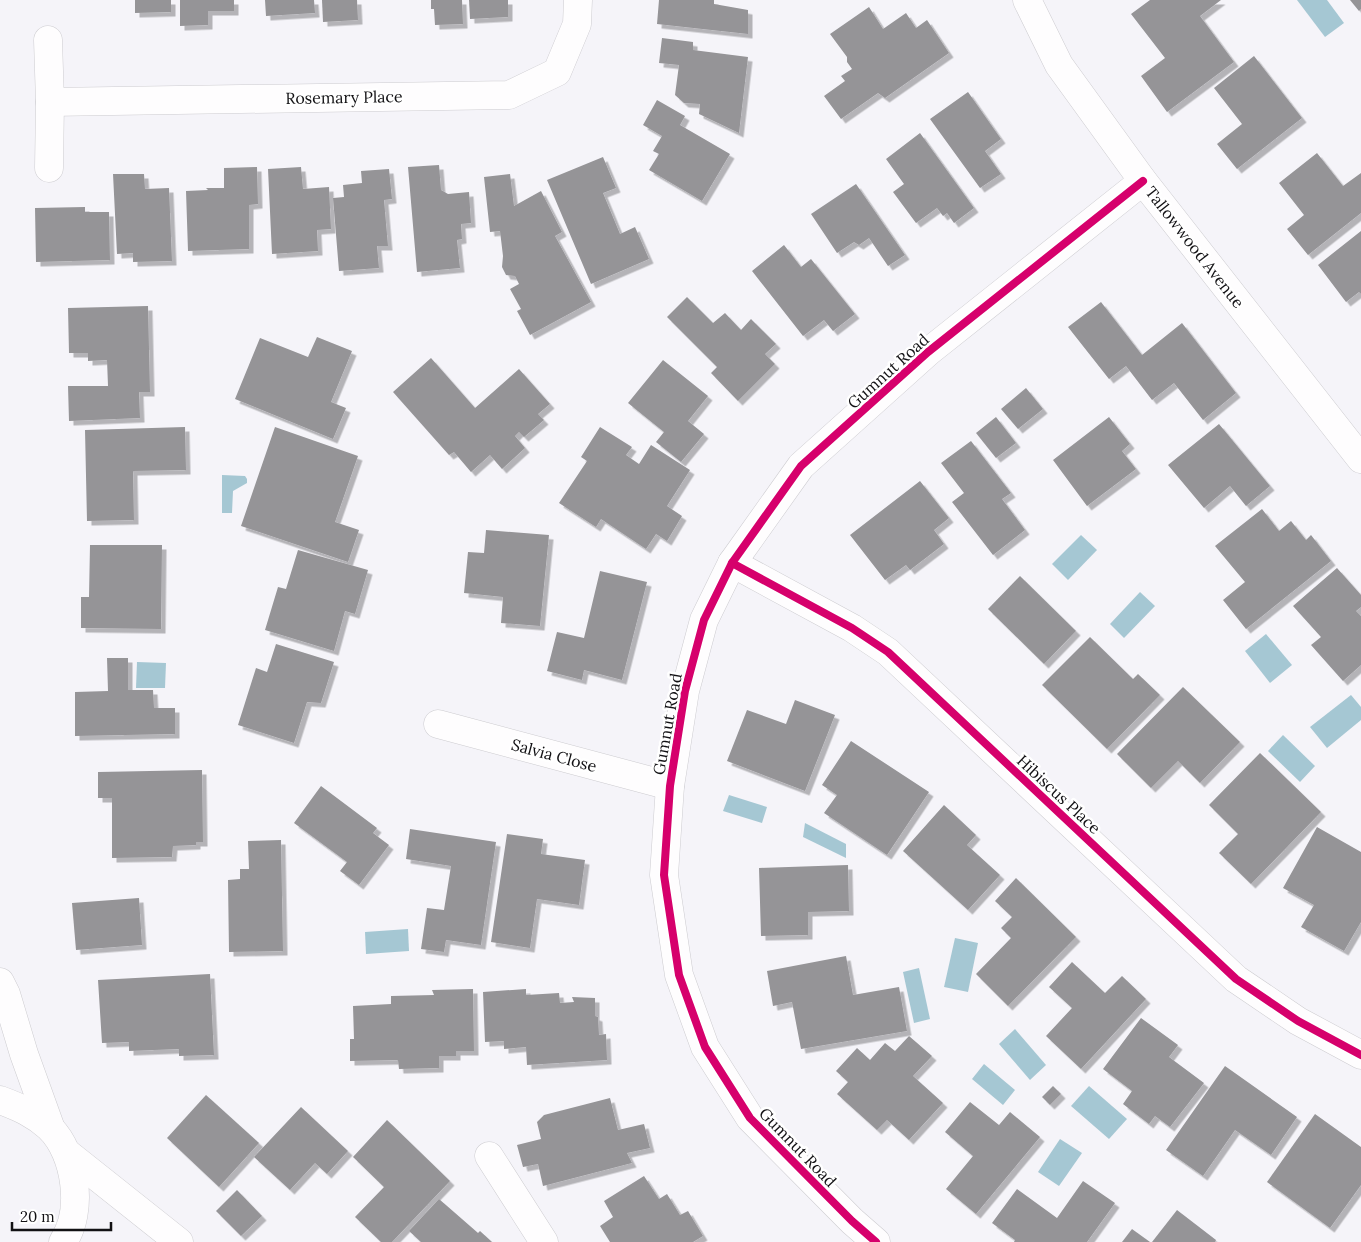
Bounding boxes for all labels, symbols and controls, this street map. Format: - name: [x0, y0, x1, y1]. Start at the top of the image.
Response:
- street label: Rosemary Place: [285, 86, 403, 108]
- street label: Tallowwood Avenue: [1141, 182, 1249, 312]
- street label: Gumnut Road: [843, 329, 933, 413]
- street label: Gumnut Road: [648, 671, 686, 776]
- street label: Salvia Close: [509, 734, 599, 776]
- street label: Hibiscus Place: [1013, 750, 1105, 838]
- street label: Gumnut Road: [755, 1103, 841, 1191]
- scale bar: [12, 1200, 111, 1232]
- text: 20 m: [20, 1207, 55, 1226]

